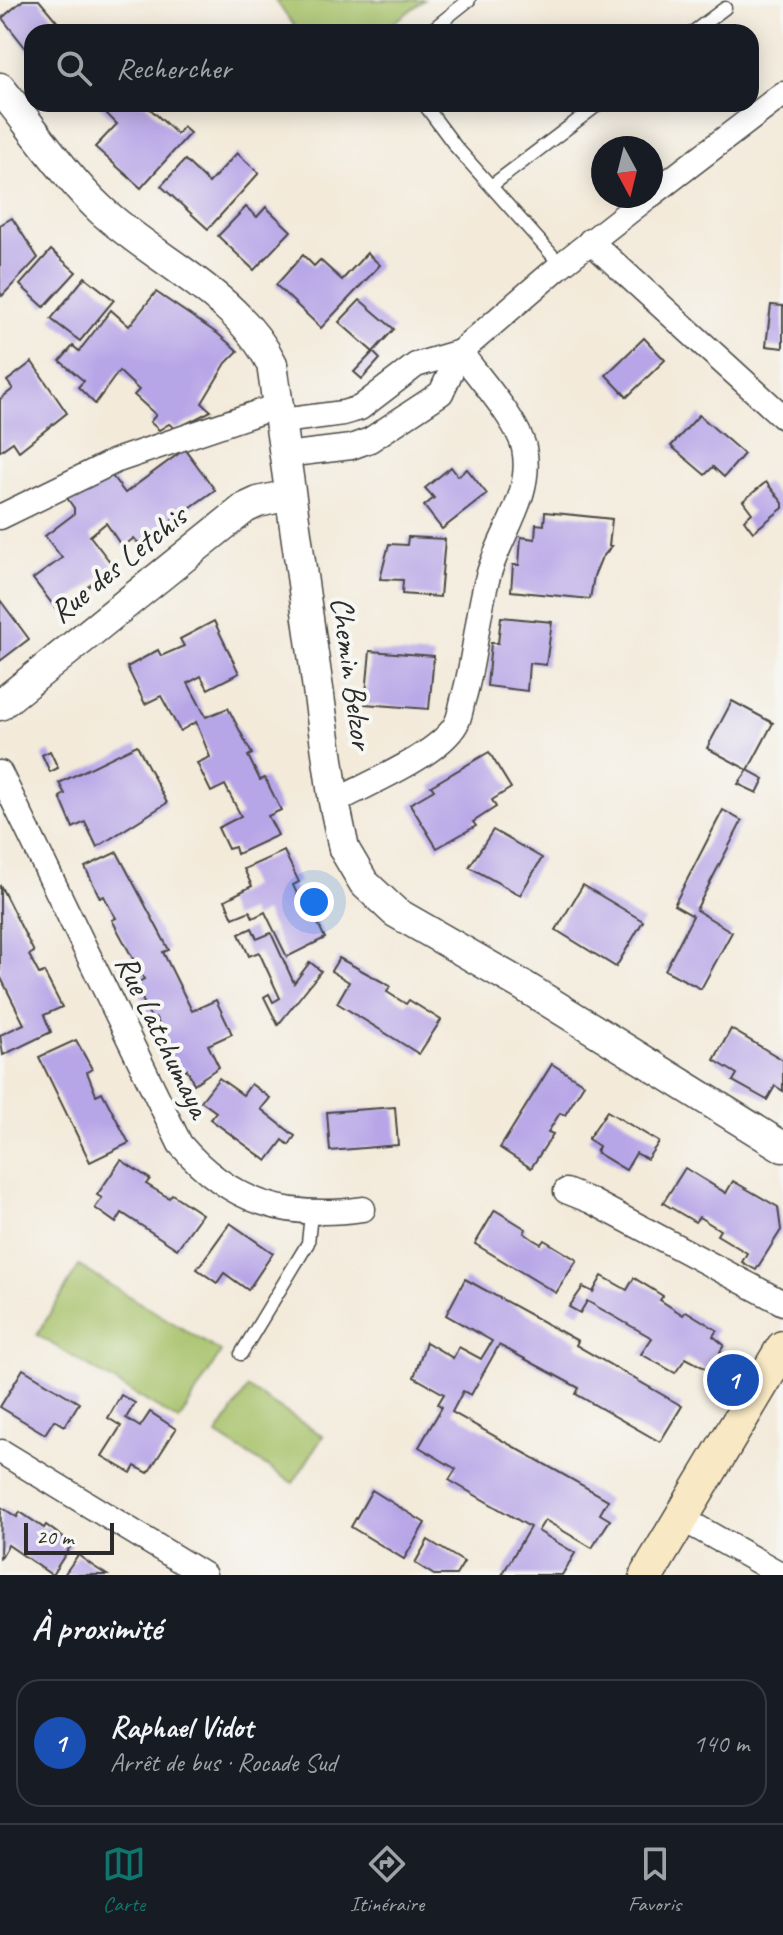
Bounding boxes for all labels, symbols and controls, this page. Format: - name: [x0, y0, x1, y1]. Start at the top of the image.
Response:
- search box: [24, 24, 759, 112]
- icon: search: [52, 46, 96, 90]
- text: Rechercher: [116, 49, 231, 87]
- north arrow: [591, 136, 663, 208]
- street label: Rue des Letchis: [41, 494, 198, 632]
- street label: Chemin Belzor: [321, 594, 383, 754]
- your location: [294, 882, 334, 922]
- street label: Rue Latchumaya: [106, 948, 221, 1127]
- pin: 1: [707, 1350, 759, 1410]
- scale bar: [24, 1519, 114, 1555]
- text: 20 m: [36, 1523, 73, 1551]
- text: À proximité: [32, 1606, 161, 1649]
- text: Raphael Vidot: [110, 1708, 253, 1746]
- text: 1: [54, 1727, 66, 1760]
- text: 140 m: [693, 1727, 749, 1760]
- text: Arrêt de bus · Rocade Sud: [110, 1746, 337, 1779]
- tab: Carte: [102, 1842, 146, 1918]
- tab: Itinéraire: [350, 1842, 424, 1918]
- tab: Favoris: [628, 1842, 681, 1918]

